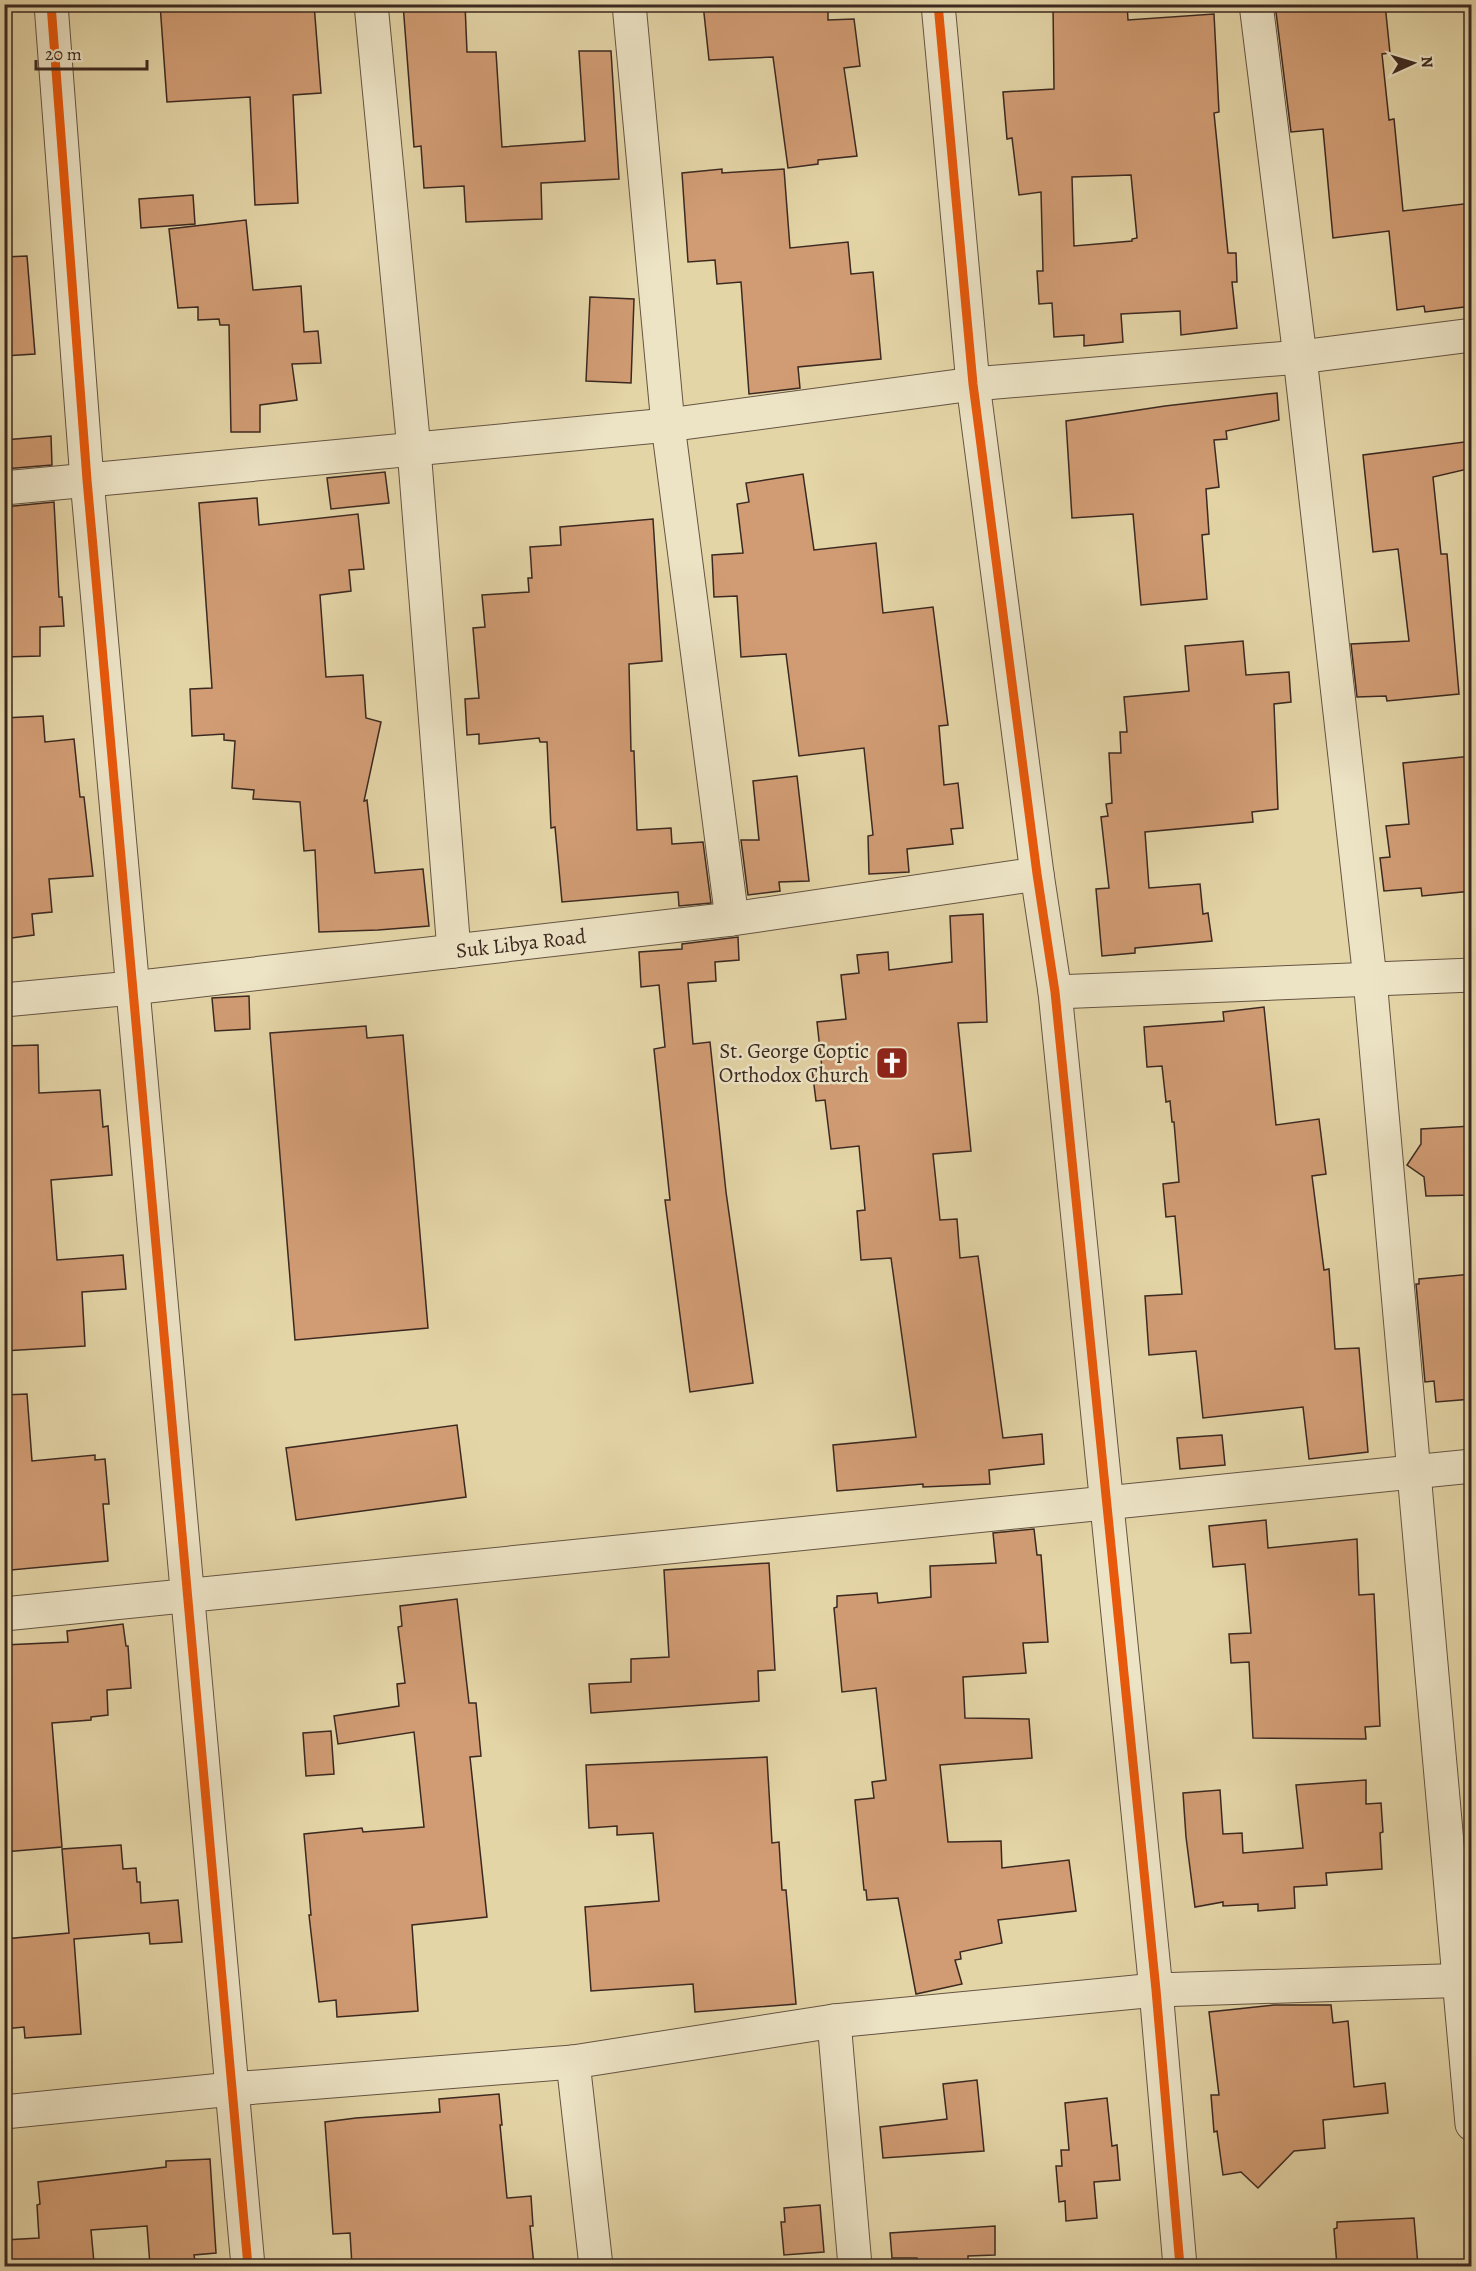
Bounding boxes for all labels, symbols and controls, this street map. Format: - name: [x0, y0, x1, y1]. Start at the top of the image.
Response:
- scale bar: [36, 33, 147, 71]
- north arrow: [1383, 33, 1443, 93]
- text: 20 m: [45, 42, 82, 66]
- text: N: [1416, 55, 1438, 69]
- street label: Suk Libya Road: [454, 922, 588, 965]
- place label: St. George Coptic Orthodox Church: [719, 1037, 869, 1089]
- church icon: St. George Coptic Orthodox Church: [874, 1045, 910, 1081]

